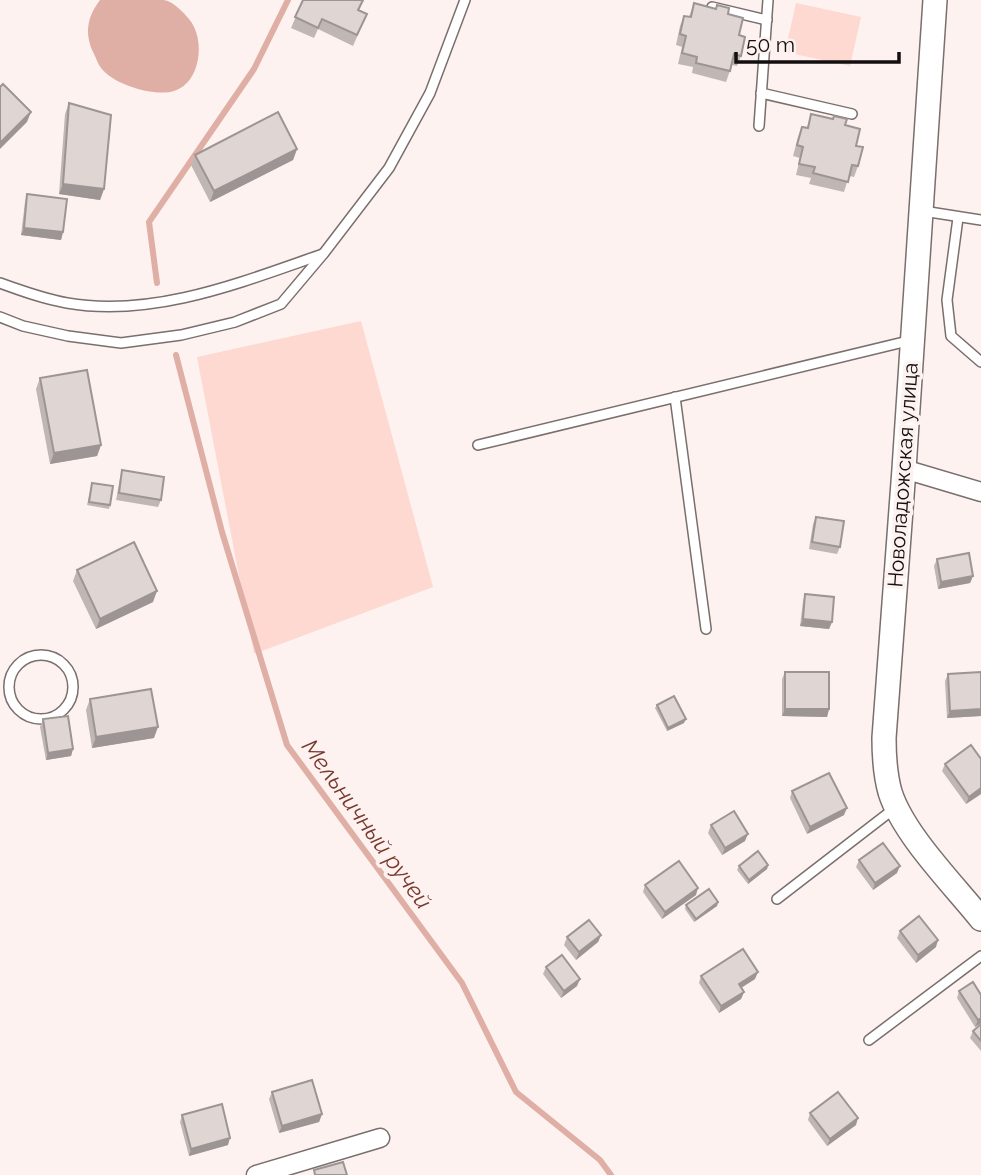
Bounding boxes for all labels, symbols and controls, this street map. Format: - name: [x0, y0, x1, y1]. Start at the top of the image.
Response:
- scale bar: [736, 21, 899, 65]
- text: 50 m: [746, 32, 795, 57]
- street label: Новоладожская улица: [882, 362, 923, 588]
- water label: Мельничный ручей: [297, 734, 438, 914]

